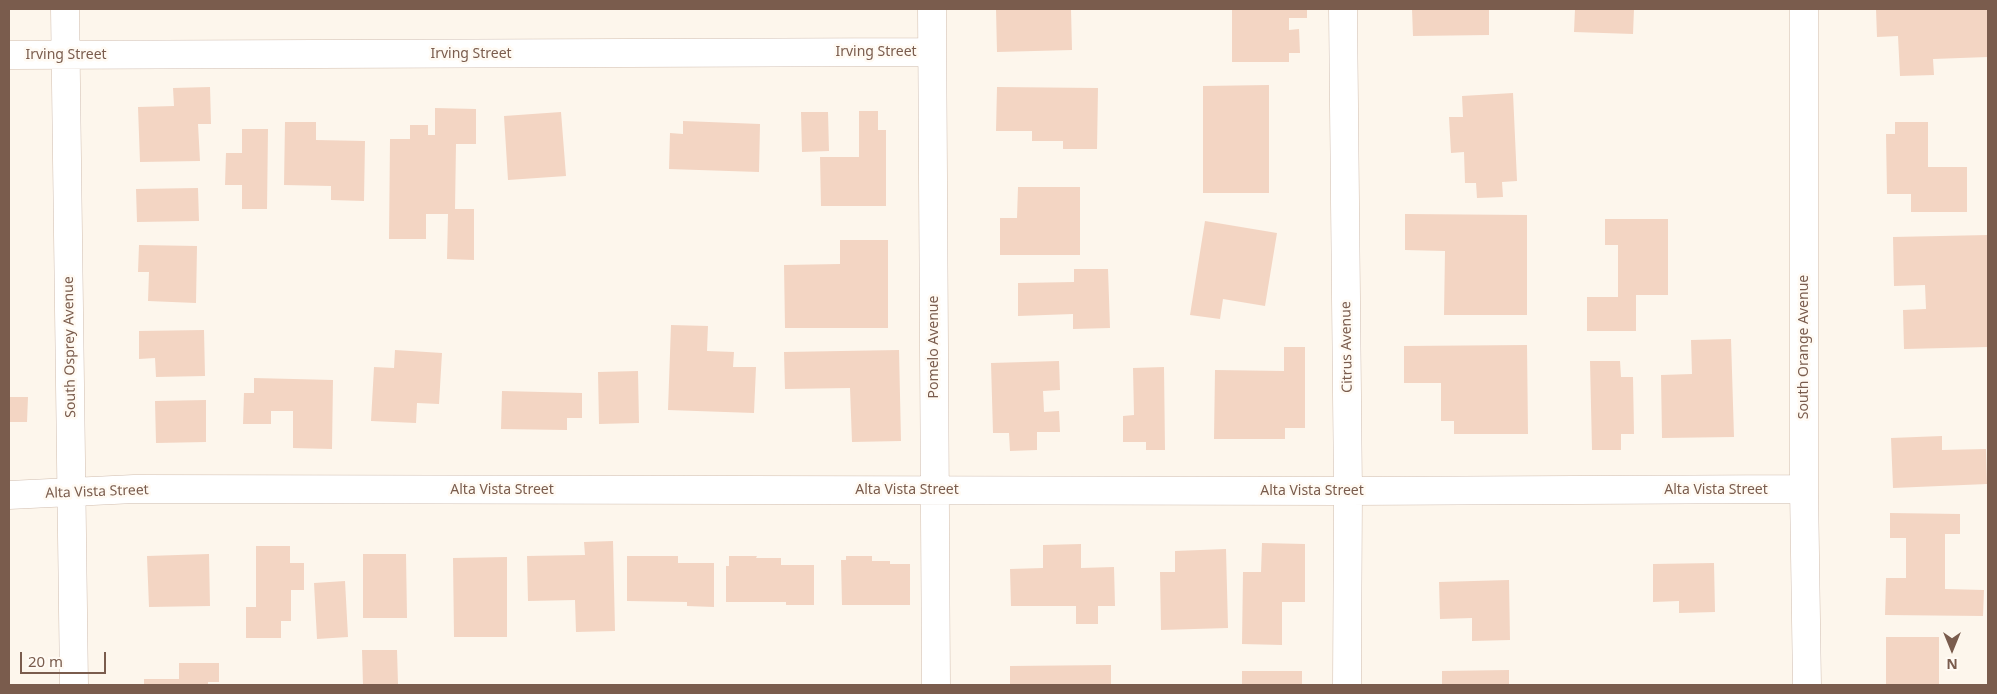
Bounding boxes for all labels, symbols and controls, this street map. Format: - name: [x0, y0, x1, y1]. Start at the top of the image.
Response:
- street label: Irving Street: [835, 44, 917, 60]
- street label: Irving Street: [430, 46, 512, 62]
- street label: Irving Street: [25, 47, 107, 63]
- street label: South Orange Avenue: [1796, 275, 1812, 419]
- street label: South Osprey Avenue: [60, 276, 80, 418]
- street label: Pomelo Avenue: [926, 296, 942, 398]
- street label: Citrus Avenue: [1338, 301, 1356, 393]
- street label: Alta Vista Street: [45, 482, 149, 502]
- street label: Alta Vista Street: [450, 482, 554, 498]
- street label: Alta Vista Street: [855, 482, 959, 498]
- street label: Alta Vista Street: [1664, 482, 1768, 498]
- street label: Alta Vista Street: [1260, 483, 1364, 499]
- north arrow: [1927, 624, 1977, 674]
- scale bar: [22, 642, 109, 674]
- text: 20 m: [28, 651, 63, 671]
- text: N: [1946, 655, 1958, 674]

